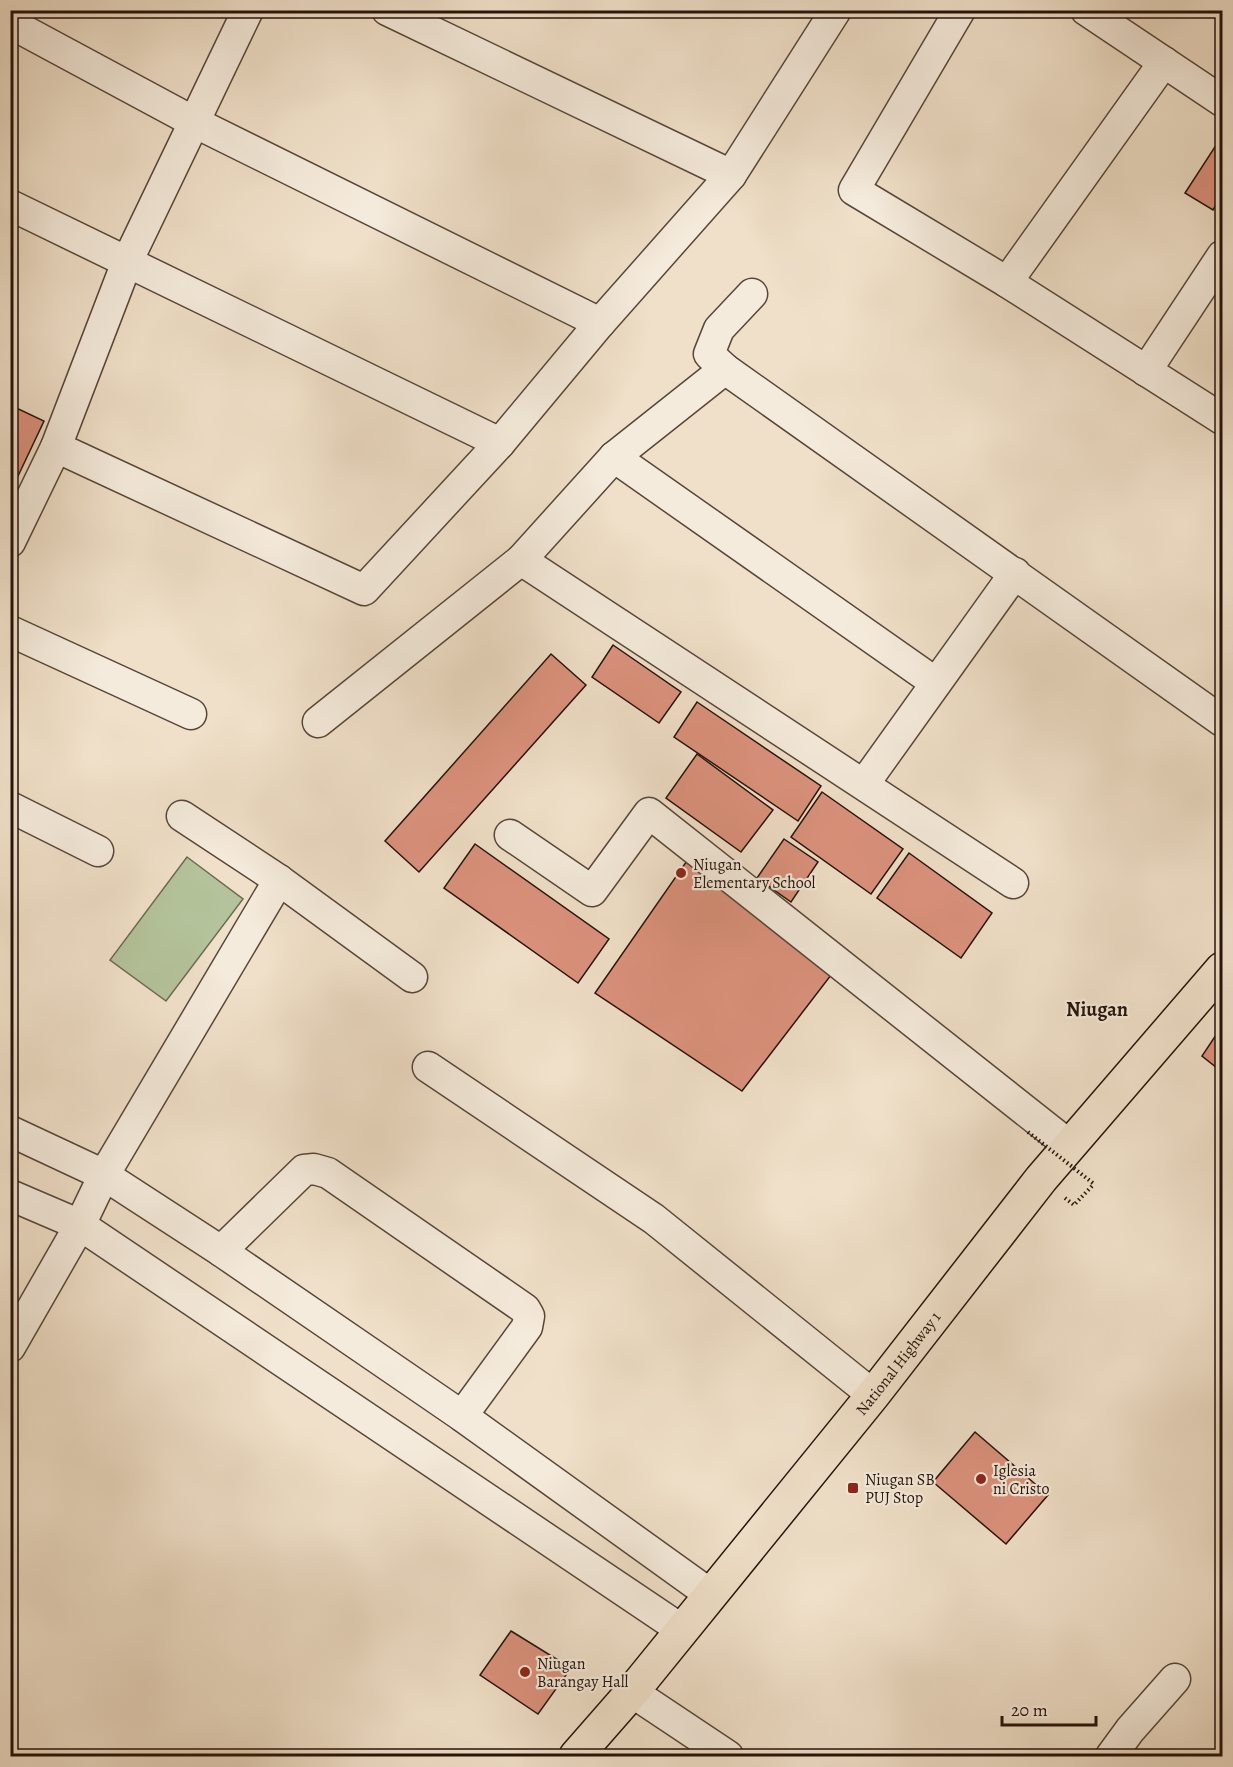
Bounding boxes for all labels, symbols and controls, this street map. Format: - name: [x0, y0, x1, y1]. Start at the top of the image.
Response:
- place label: Niugan Elementary School: [693, 854, 816, 894]
- marker: Niugan Elementary School: [674, 866, 688, 880]
- district label: Niugan: [1066, 996, 1128, 1023]
- street label: National Highway 1: [851, 1307, 946, 1420]
- place label: Iglesia ni Cristo: [993, 1460, 1049, 1500]
- place label: Niugan SB PUJ Stop: [865, 1469, 935, 1509]
- marker: Iglesia ni Cristo: [974, 1472, 988, 1486]
- marker: Niugan SB PUJ Stop: [846, 1481, 860, 1495]
- place label: Niugan Barangay Hall: [537, 1653, 629, 1693]
- marker: Niugan Barangay Hall: [518, 1665, 532, 1679]
- scale bar: [1002, 1689, 1096, 1727]
- text: 20 m: [1011, 1698, 1048, 1722]

